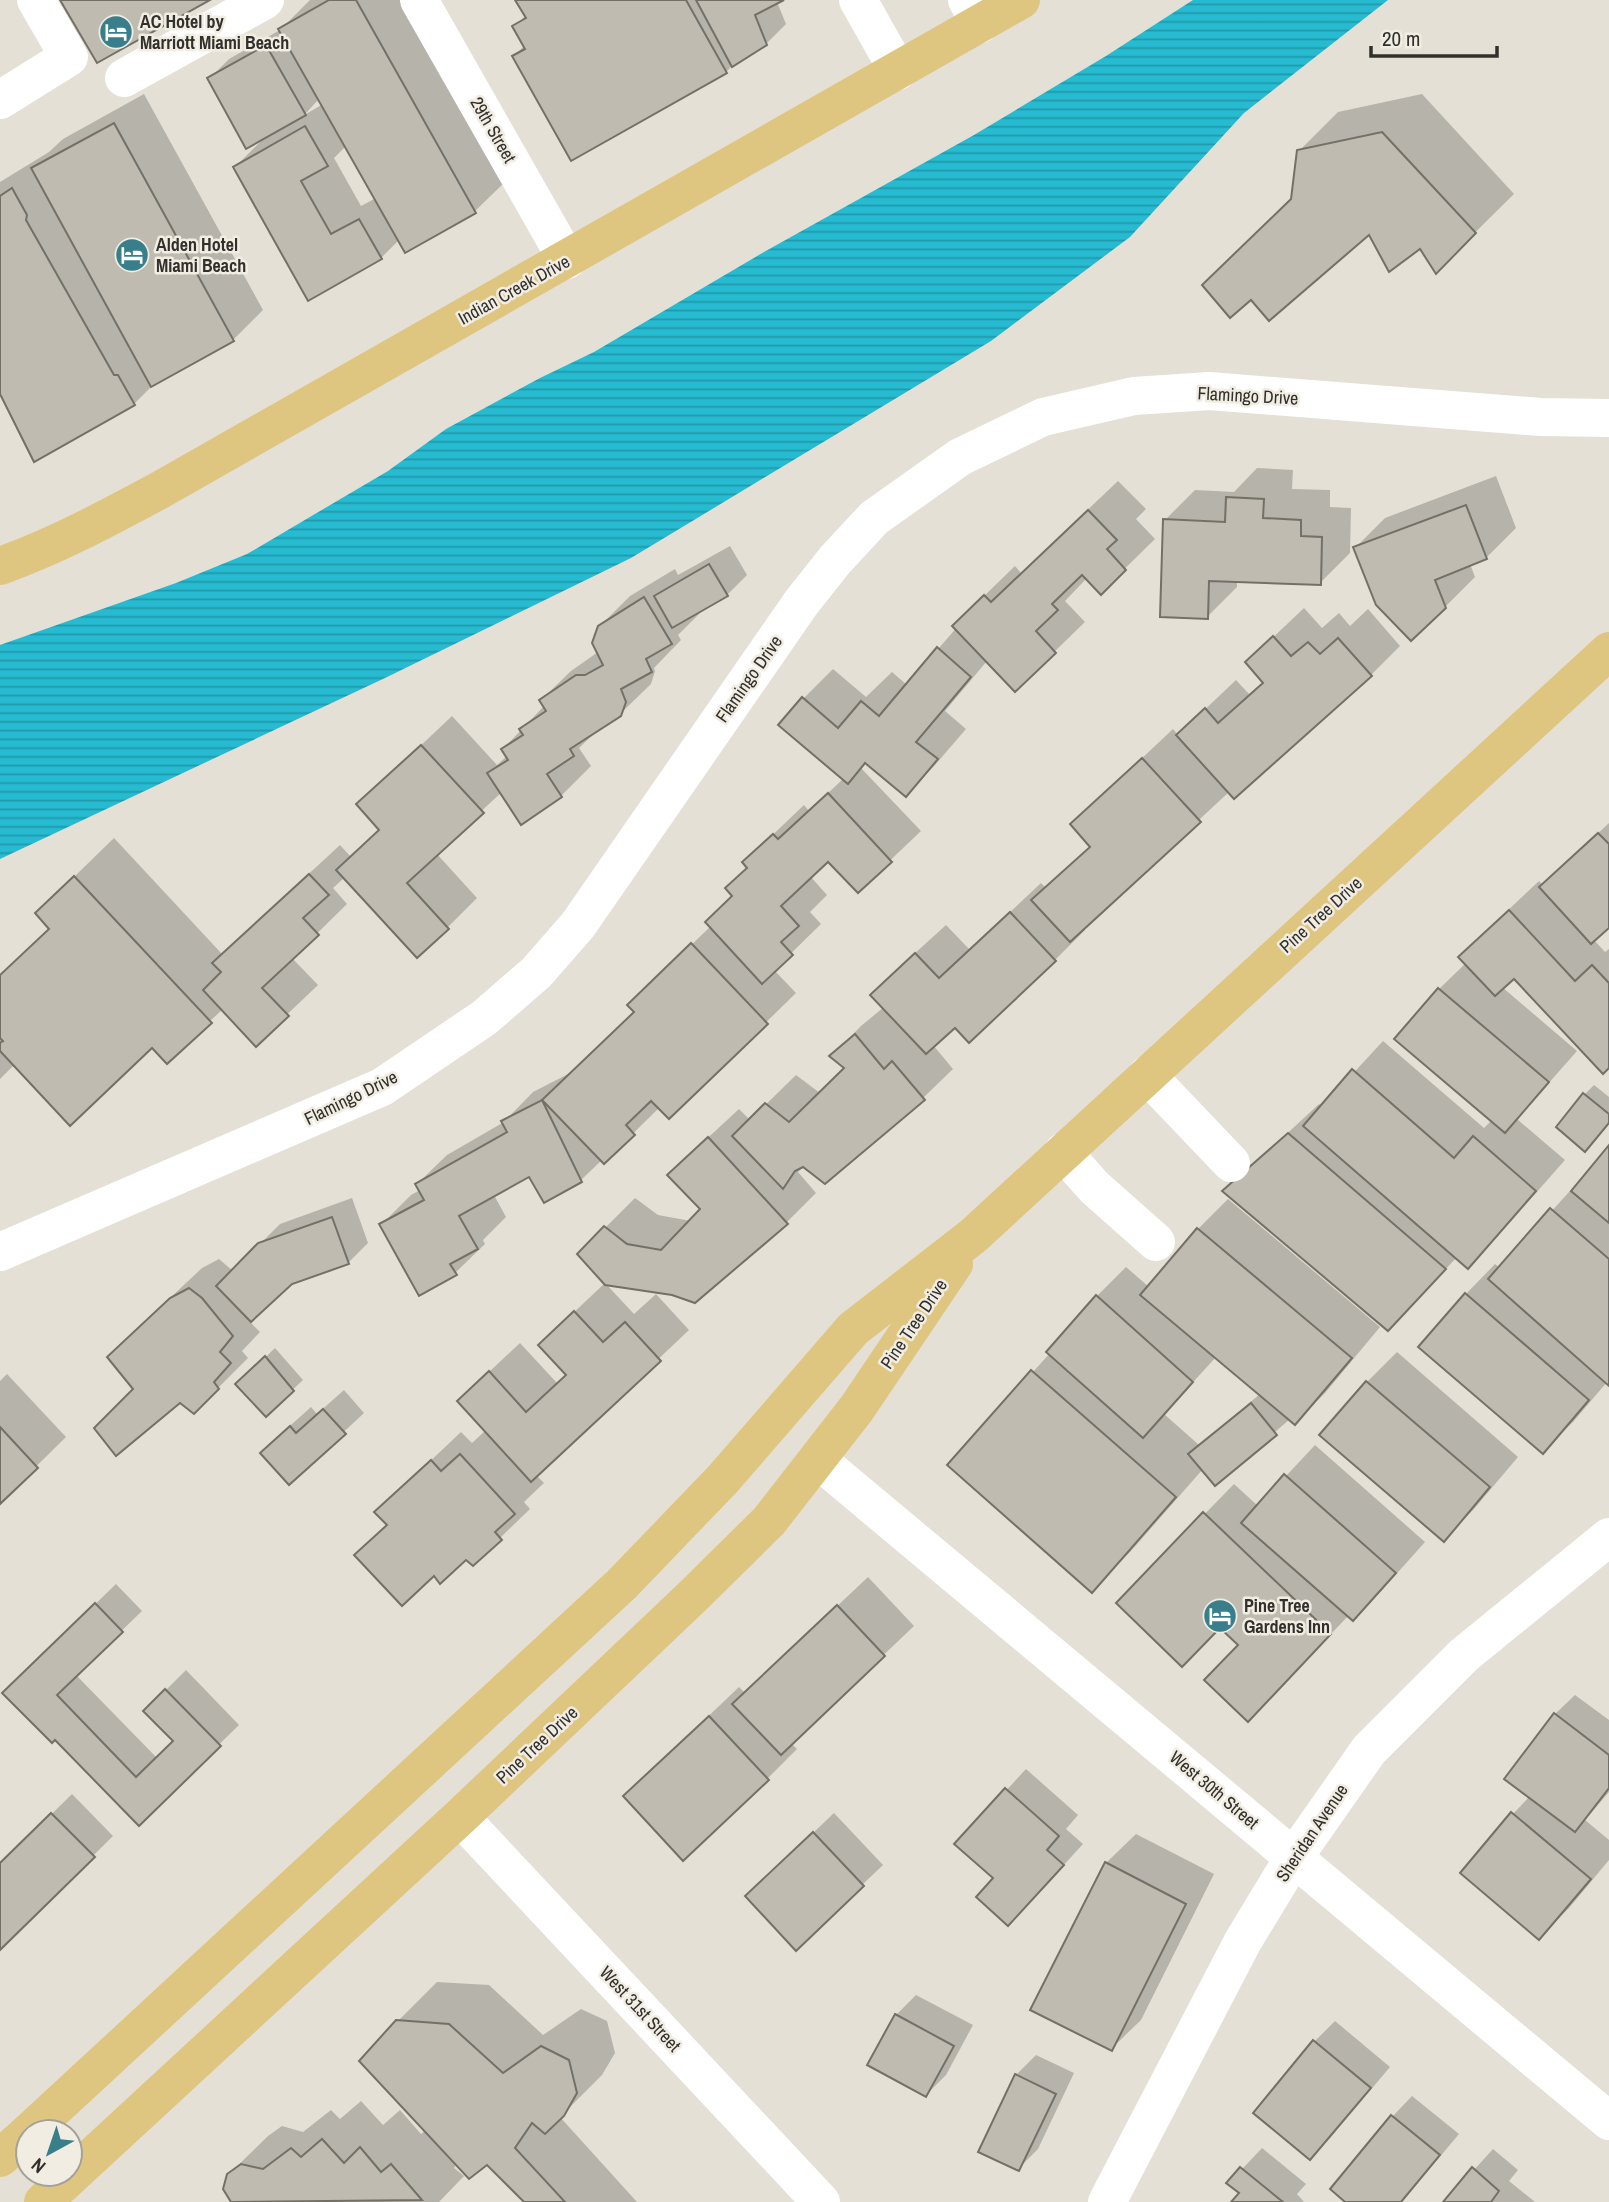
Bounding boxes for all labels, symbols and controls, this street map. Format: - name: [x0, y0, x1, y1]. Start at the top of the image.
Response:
- place label: AC Hotel by Marriott Miami Beach: [140, 9, 289, 55]
- hotel icon: AC Hotel by Marriott Miami Beach: [97, 13, 135, 51]
- scale bar: [1371, 14, 1497, 58]
- text: 20 m: [1382, 24, 1420, 53]
- street label: 29th Street: [465, 92, 522, 167]
- place label: Alden Hotel Miami Beach: [156, 232, 246, 278]
- hotel icon: Alden Hotel Miami Beach: [113, 236, 151, 274]
- street label: Indian Creek Drive: [454, 249, 574, 331]
- street label: Flamingo Drive: [1197, 380, 1299, 411]
- street label: Flamingo Drive: [709, 630, 788, 727]
- street label: Pine Tree Drive: [1274, 871, 1367, 959]
- street label: Flamingo Drive: [300, 1064, 402, 1131]
- street label: Pine Tree Drive: [874, 1274, 953, 1374]
- place label: Pine Tree Gardens Inn: [1244, 1593, 1330, 1639]
- hotel icon: Pine Tree Gardens Inn: [1201, 1597, 1239, 1635]
- street label: Pine Tree Drive: [490, 1700, 583, 1789]
- street label: West 30th Street: [1164, 1745, 1264, 1834]
- street label: Sheridan Avenue: [1270, 1779, 1354, 1887]
- street label: West 31st Street: [594, 1960, 687, 2057]
- north arrow: [14, 2118, 84, 2188]
- text: N: [25, 2152, 51, 2180]

